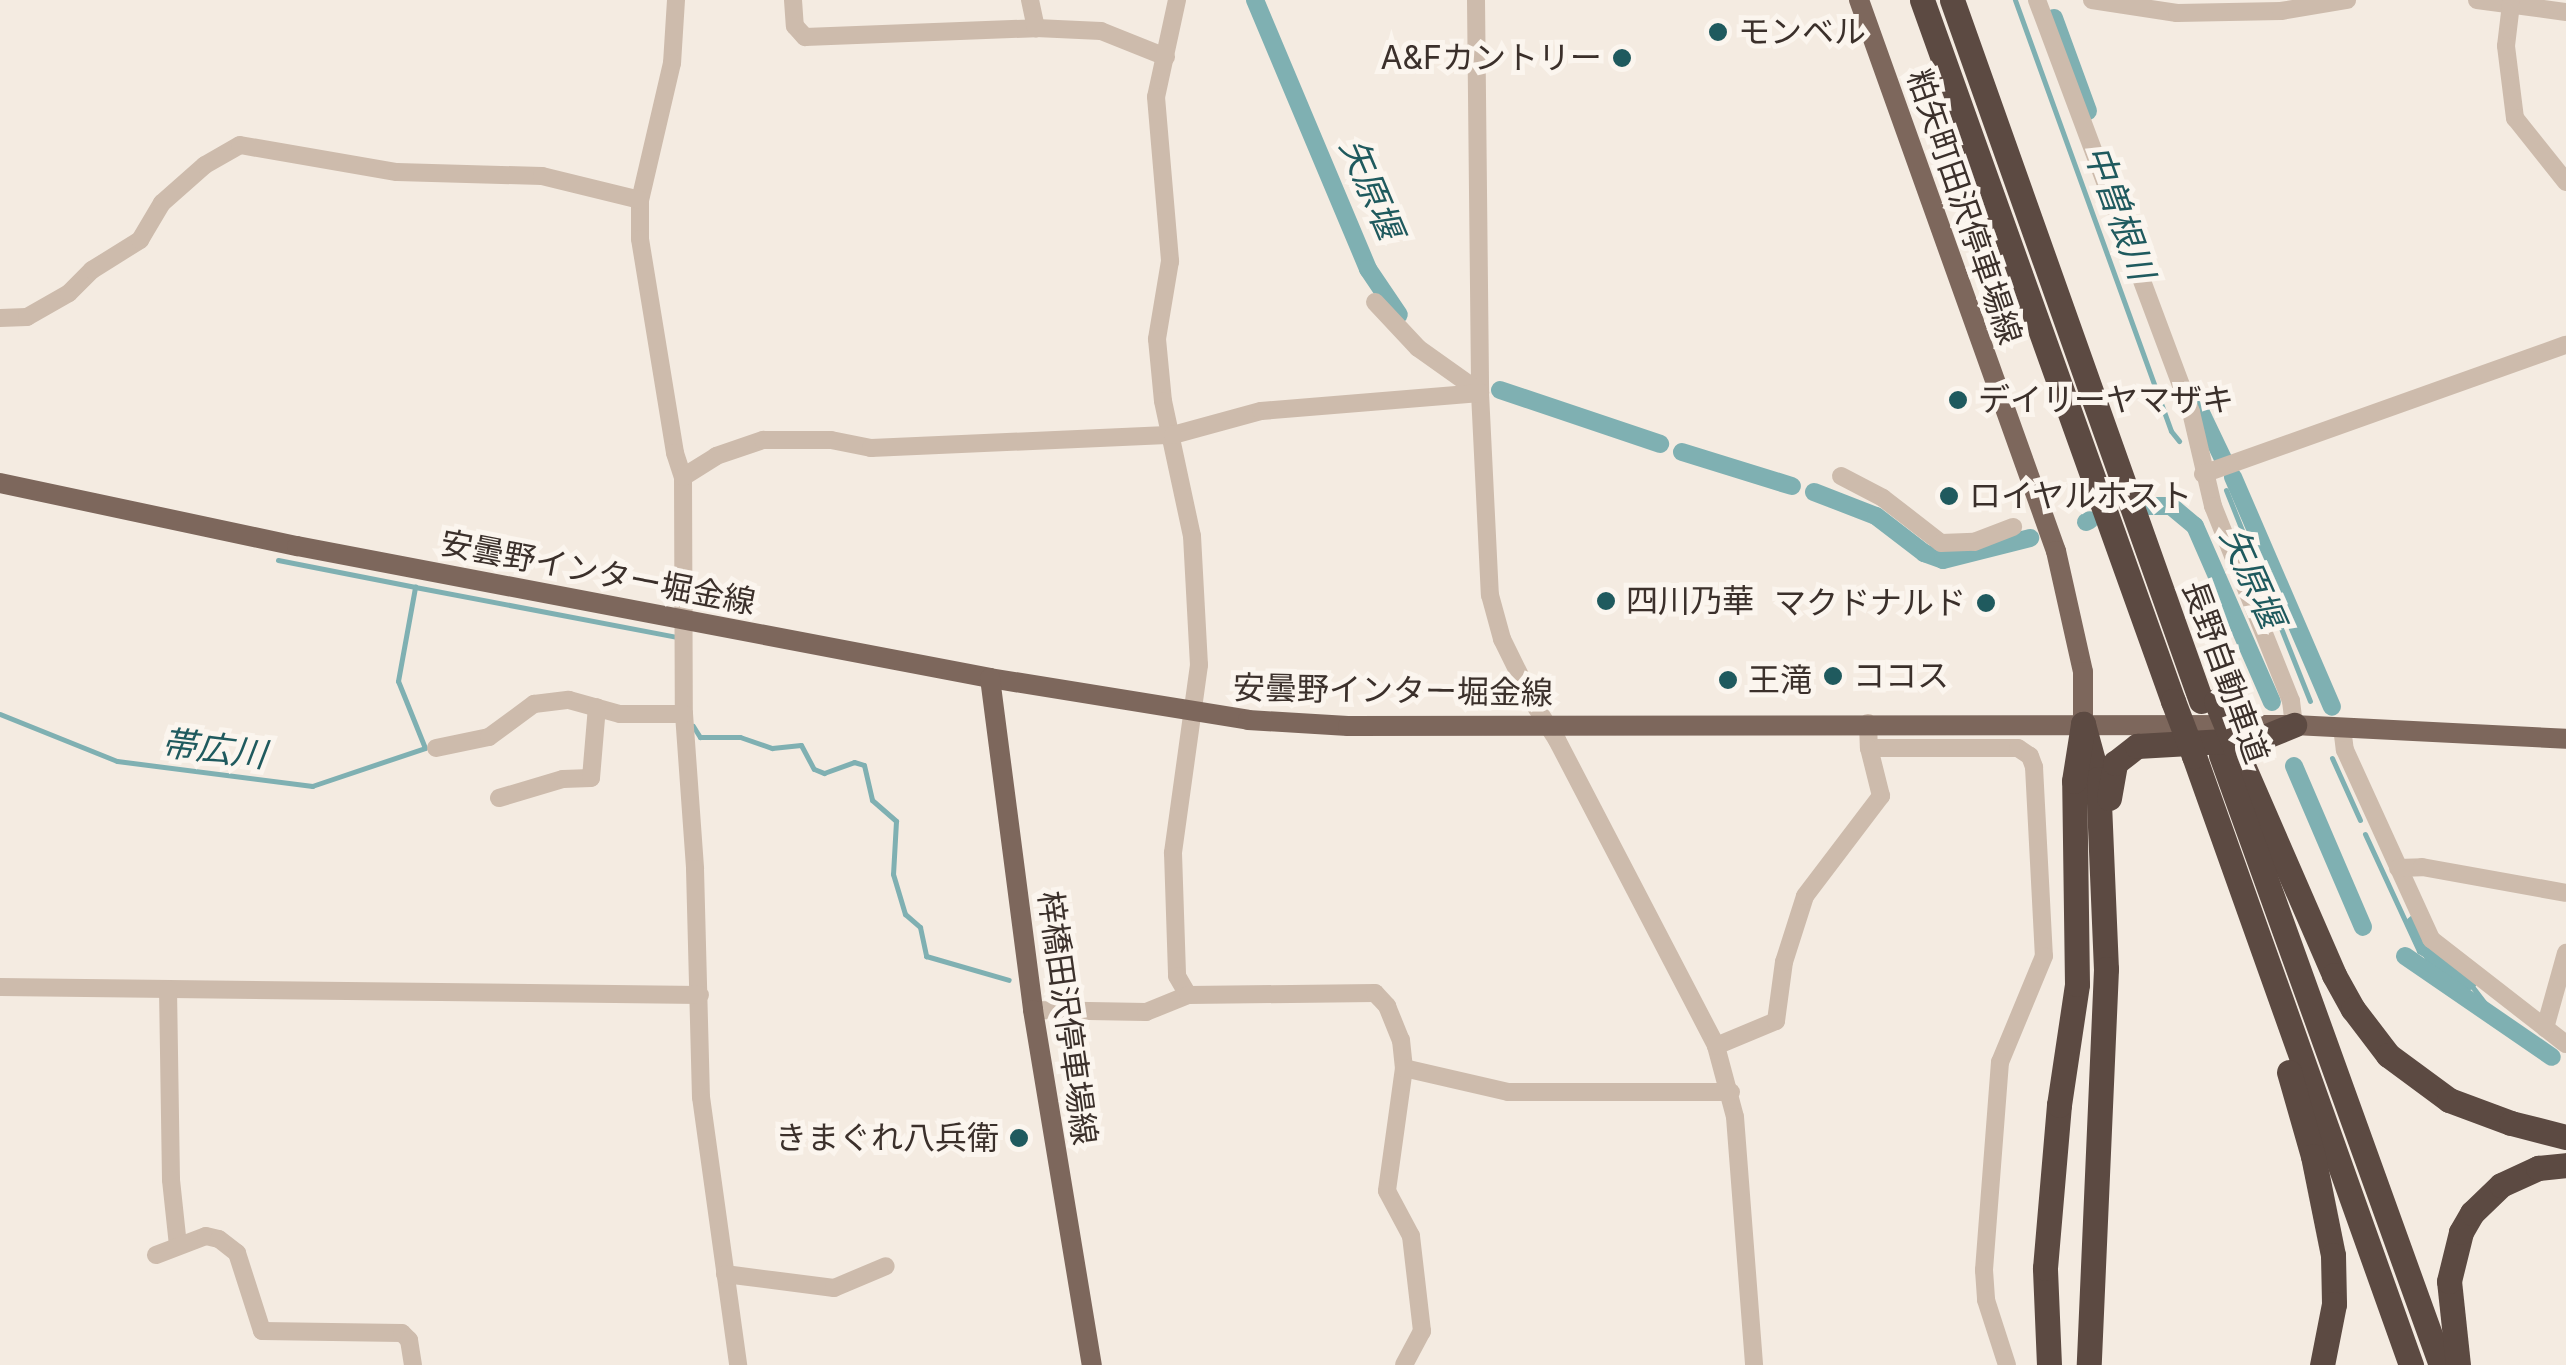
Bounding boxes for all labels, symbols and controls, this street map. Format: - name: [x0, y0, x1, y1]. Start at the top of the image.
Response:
- place label: モンベル: [1738, 13, 1866, 51]
- marker: モンベル: [1707, 21, 1729, 43]
- place label: A&Fカントリー: [1380, 39, 1602, 77]
- marker: A&Fカントリー: [1611, 47, 1633, 69]
- street label: 粕矢町田沢停車場線: [1899, 65, 2029, 349]
- water label: 矢原堰: [1332, 131, 1412, 245]
- water label: 中曽根川: [2076, 139, 2164, 285]
- place label: デイリーヤマザキ: [1978, 381, 2234, 419]
- marker: デイリーヤマザキ: [1947, 389, 1969, 411]
- place label: ロイヤルホスト: [1969, 477, 2193, 515]
- marker: ロイヤルホスト: [1938, 485, 1960, 507]
- water label: 矢原堰: [2212, 520, 2294, 634]
- street label: 安曇野インター堀金線: [437, 524, 759, 622]
- street label: 長野自動車道: [2174, 575, 2276, 769]
- place label: 四川乃華: [1626, 582, 1754, 620]
- place label: マクドナルド: [1774, 584, 1966, 622]
- marker: 四川乃華: [1595, 590, 1617, 612]
- marker: マクドナルド: [1975, 592, 1997, 614]
- place label: ココス: [1853, 657, 1949, 695]
- place label: 王滝: [1748, 661, 1812, 699]
- marker: ココス: [1822, 665, 1844, 687]
- street label: 安曇野インター堀金線: [1233, 669, 1553, 713]
- marker: 王滝: [1717, 669, 1739, 691]
- water label: 帯広川: [159, 721, 269, 775]
- street label: 梓橋田沢停車場線: [1030, 889, 1104, 1147]
- place label: きまぐれ八兵衛: [775, 1119, 999, 1157]
- marker: きまぐれ八兵衛: [1008, 1127, 1030, 1149]

